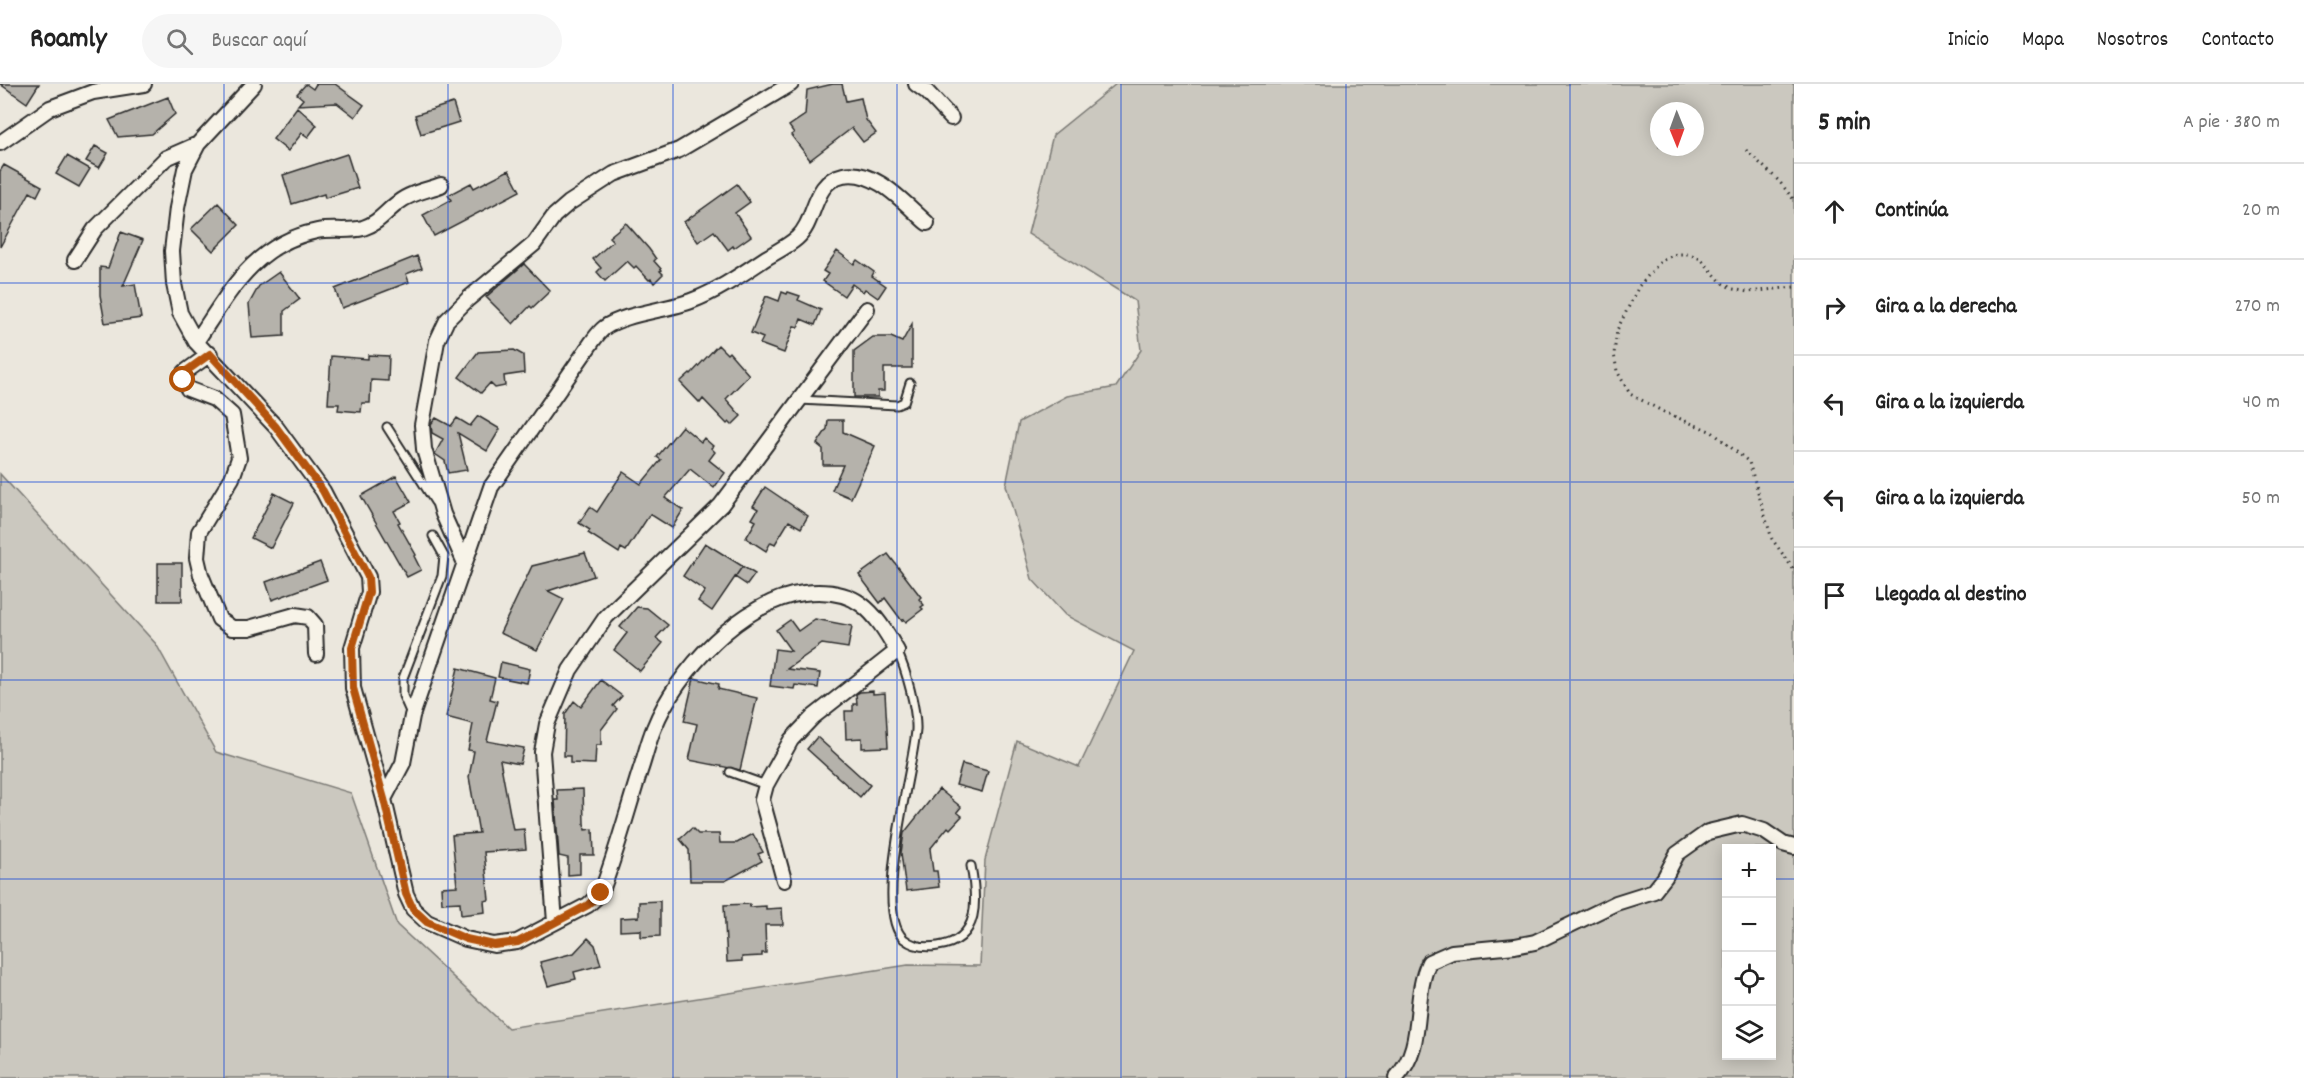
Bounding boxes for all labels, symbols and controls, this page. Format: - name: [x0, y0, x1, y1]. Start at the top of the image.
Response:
- search box: [142, 14, 562, 68]
- text: Roamly: [30, 21, 106, 61]
- icon: search: [163, 25, 196, 58]
- text: Buscar aquí: [211, 26, 307, 57]
- text: Inicio: [1947, 26, 1989, 56]
- text: Mapa: [2022, 26, 2064, 56]
- text: Nosotros: [2097, 26, 2168, 56]
- text: Contacto: [2201, 26, 2274, 56]
- north arrow: [1650, 102, 1704, 156]
- text: 5 min: [1818, 105, 1871, 142]
- text: A pie · 380 m: [2183, 109, 2280, 137]
- icon: ahead: [1818, 195, 1851, 228]
- text: Continúa: [1875, 196, 1948, 227]
- text: 20 m: [2242, 197, 2280, 225]
- icon: right: [1818, 291, 1851, 324]
- text: Gira a la derecha: [1875, 292, 2017, 323]
- text: 270 m: [2234, 293, 2280, 321]
- route start: [169, 366, 195, 392]
- icon: left: [1818, 387, 1851, 420]
- text: Gira a la izquierda: [1875, 388, 2024, 419]
- text: 40 m: [2242, 389, 2280, 417]
- icon: left: [1818, 483, 1851, 516]
- text: Gira a la izquierda: [1875, 484, 2024, 515]
- text: 50 m: [2242, 485, 2280, 513]
- icon: arrive: [1818, 579, 1851, 612]
- text: Llegada al destino: [1875, 580, 2027, 611]
- map controls: [1722, 844, 1776, 1060]
- button: +: [1722, 844, 1776, 898]
- route end: [587, 879, 613, 905]
- button: −: [1722, 898, 1776, 952]
- button: locate: [1722, 952, 1776, 1006]
- button: layers: [1722, 1006, 1776, 1060]

